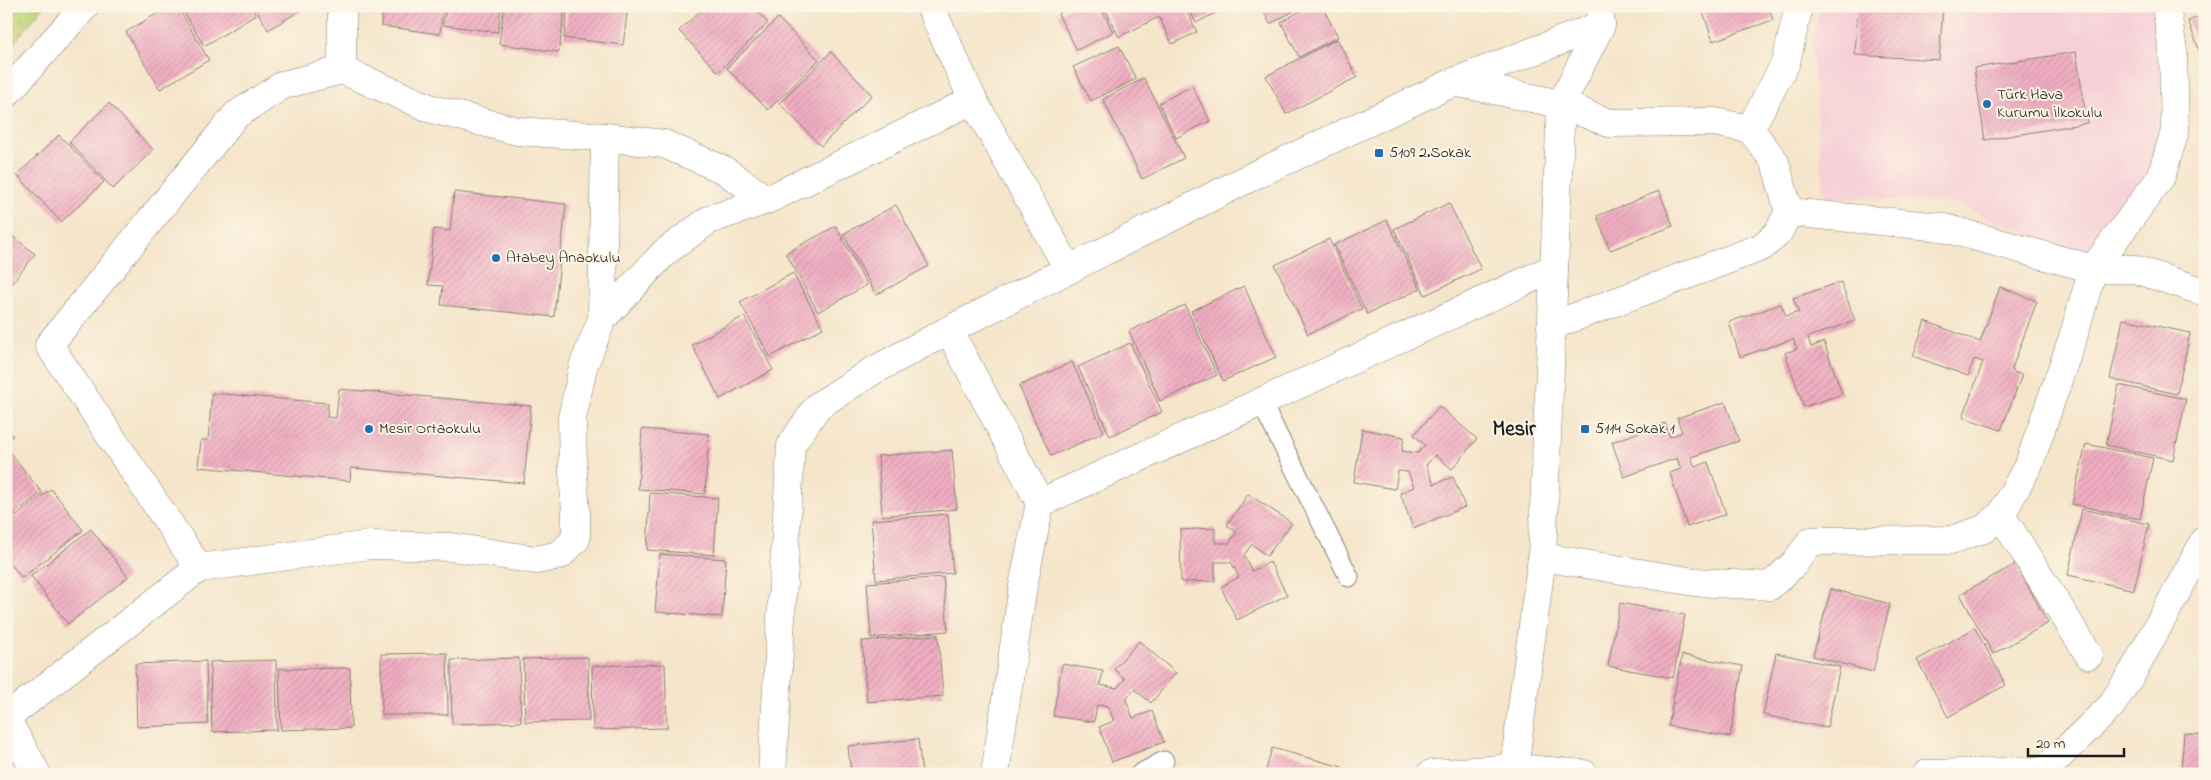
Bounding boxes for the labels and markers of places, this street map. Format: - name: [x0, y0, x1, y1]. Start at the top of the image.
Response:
- place label: Türk Hava Kurumu İlkokulu: [1997, 83, 2103, 125]
- marker: Türk Hava Kurumu İlkokulu: [1981, 98, 1993, 110]
- place label: 5109 2.Sokak: [1389, 141, 1472, 165]
- marker: 5109 2.Sokak: [1373, 147, 1385, 159]
- place label: Atabey Anaokulu: [506, 246, 621, 270]
- marker: Atabey Anaokulu: [490, 252, 502, 264]
- place label: Mesir Ortaokulu: [379, 417, 481, 441]
- place label: 5114 Sokak 1: [1595, 417, 1675, 441]
- marker: Mesir Ortaokulu: [363, 423, 375, 435]
- marker: 5114 Sokak 1: [1579, 423, 1591, 435]

